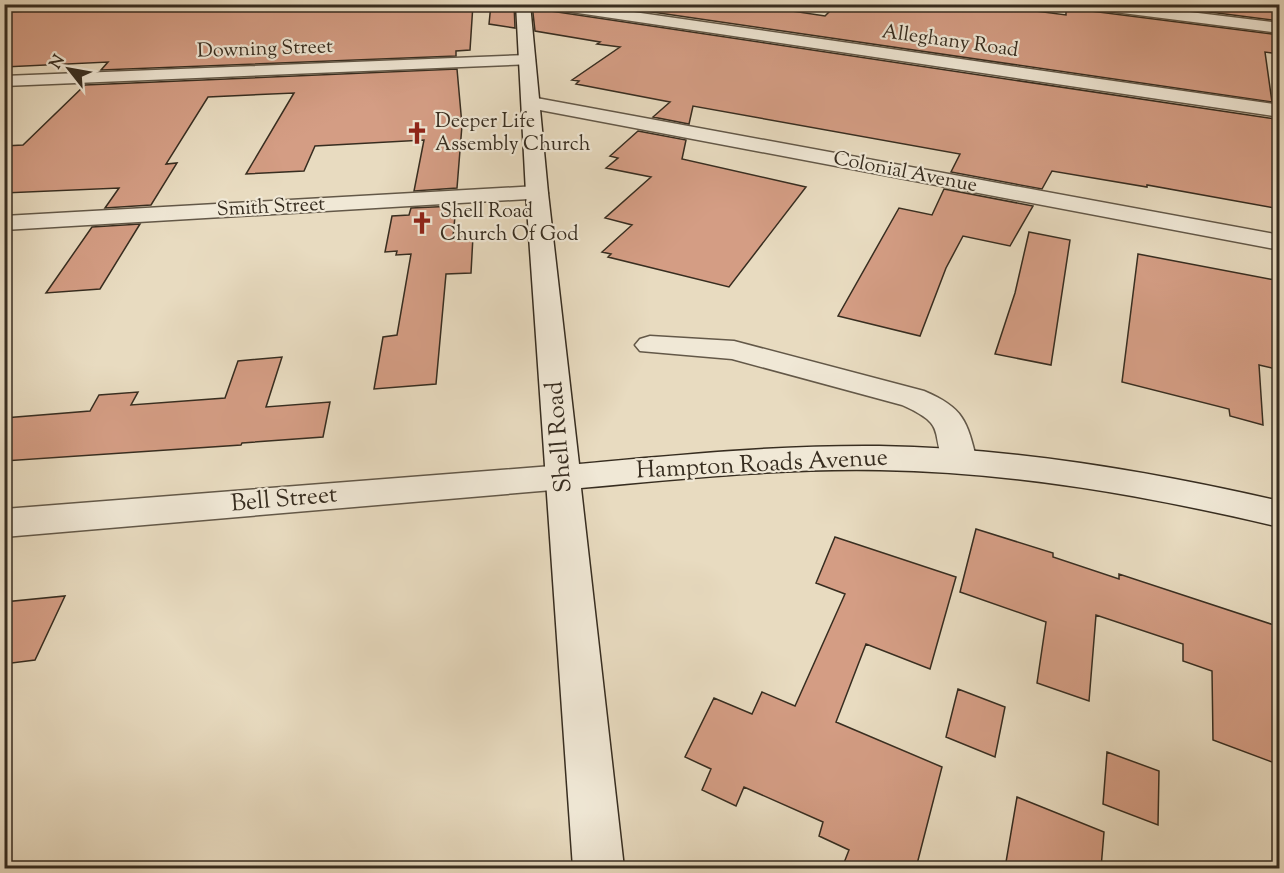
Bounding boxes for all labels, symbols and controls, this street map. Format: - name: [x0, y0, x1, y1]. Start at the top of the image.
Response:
- street label: Alleghany Road: [880, 18, 1020, 66]
- street label: Downing Street: [197, 33, 334, 67]
- north arrow: [39, 39, 99, 99]
- text: N: [45, 51, 72, 74]
- place label: Deeper Life Assembly Church: [435, 108, 591, 160]
- church icon: Deeper Life Assembly Church: [404, 120, 430, 146]
- street label: Colonial Avenue: [831, 145, 979, 201]
- street label: Smith Street: [216, 191, 326, 225]
- place label: Shell Road Church Of God: [440, 198, 578, 250]
- church icon: Shell Road Church Of God: [409, 210, 435, 236]
- street label: Shell Road: [538, 379, 582, 494]
- street label: Hampton Roads Avenue: [635, 441, 889, 489]
- street label: Bell Street: [229, 478, 339, 522]

